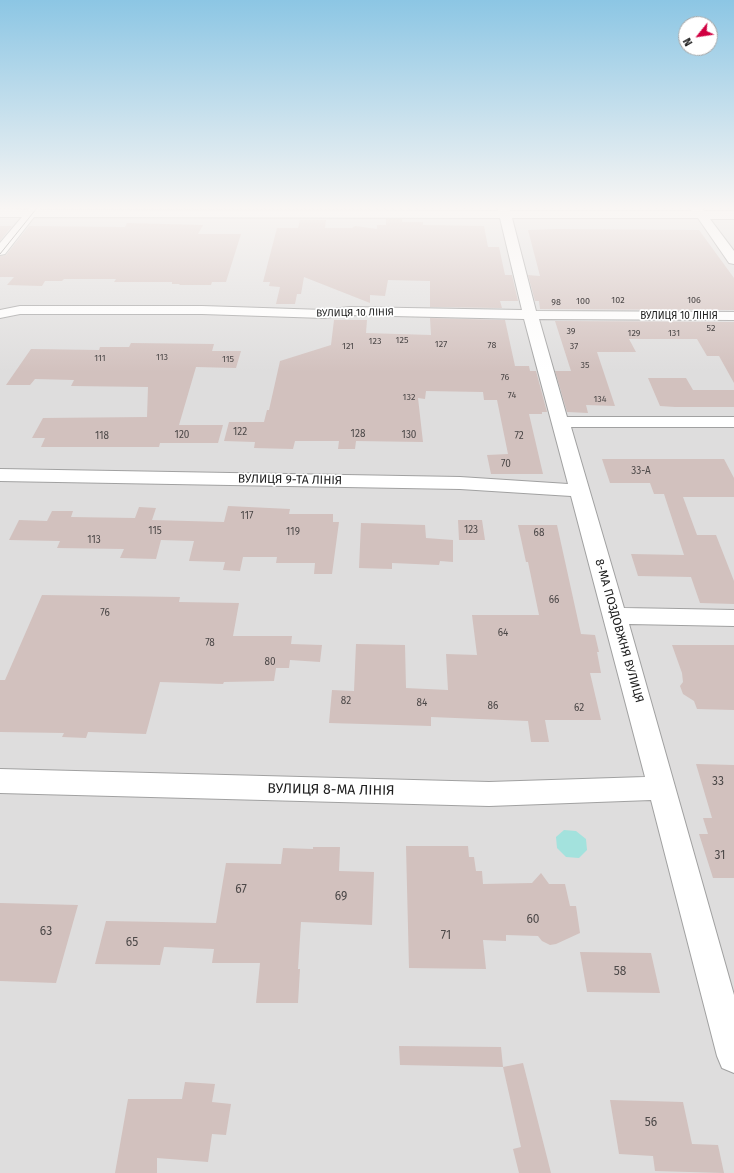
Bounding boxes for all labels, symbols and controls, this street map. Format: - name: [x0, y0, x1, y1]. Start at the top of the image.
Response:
- north arrow: [678, 16, 718, 56]
- text: N: [681, 35, 695, 48]
- house number: 102: [611, 295, 625, 305]
- house number: 106: [687, 295, 701, 305]
- house number: 100: [576, 296, 590, 306]
- house number: 98: [551, 297, 561, 307]
- street label: ВУЛИЦЯ 10 ЛІНІЯ: [316, 306, 394, 320]
- street label: ВУЛИЦЯ 10 ЛІНІЯ: [640, 310, 718, 322]
- house number: 52: [707, 323, 715, 333]
- house number: 39: [566, 326, 576, 336]
- house number: 129: [628, 328, 640, 338]
- house number: 131: [668, 328, 680, 338]
- house number: 125: [396, 335, 408, 345]
- house number: 123: [369, 336, 381, 346]
- house number: 127: [435, 339, 447, 349]
- house number: 78: [488, 340, 496, 350]
- house number: 121: [342, 341, 354, 351]
- house number: 37: [570, 341, 578, 351]
- house number: 113: [156, 352, 168, 362]
- house number: 111: [94, 353, 106, 363]
- house number: 115: [222, 354, 234, 364]
- house number: 35: [581, 360, 589, 370]
- house number: 76: [501, 372, 509, 382]
- house number: 74: [508, 390, 516, 400]
- house number: 132: [403, 392, 415, 402]
- house number: 134: [593, 394, 607, 404]
- house number: 122: [233, 426, 247, 438]
- house number: 128: [351, 428, 365, 440]
- house number: 120: [175, 429, 189, 441]
- house number: 130: [402, 429, 416, 441]
- house number: 118: [95, 430, 109, 442]
- house number: 72: [514, 430, 524, 442]
- house number: 70: [501, 458, 511, 470]
- house number: 33-А: [631, 465, 651, 477]
- street label: ВУЛИЦЯ 9-ТА ЛІНІЯ: [238, 472, 342, 488]
- house number: 117: [241, 510, 253, 522]
- house number: 123: [464, 524, 478, 536]
- house number: 115: [148, 525, 162, 537]
- house number: 119: [286, 526, 300, 538]
- house number: 68: [534, 527, 544, 539]
- house number: 113: [87, 534, 101, 546]
- street label: 8-МА ПОЗДОВЖНЯ ВУЛИЦЯ: [592, 557, 646, 705]
- house number: 66: [549, 594, 559, 606]
- house number: 76: [100, 607, 110, 619]
- house number: 64: [498, 627, 508, 639]
- house number: 78: [205, 637, 215, 649]
- house number: 80: [264, 656, 276, 668]
- house number: 82: [341, 695, 351, 707]
- house number: 84: [417, 697, 427, 709]
- house number: 86: [488, 700, 498, 712]
- house number: 62: [574, 702, 584, 714]
- house number: 33: [712, 775, 724, 789]
- street label: ВУЛИЦЯ 8-МА ЛІНІЯ: [267, 780, 395, 800]
- house number: 31: [715, 849, 725, 863]
- house number: 67: [235, 883, 247, 897]
- house number: 69: [335, 890, 347, 904]
- house number: 60: [526, 913, 540, 927]
- house number: 63: [40, 925, 52, 939]
- house number: 71: [441, 929, 451, 943]
- house number: 65: [126, 936, 138, 950]
- house number: 58: [614, 965, 626, 979]
- house number: 56: [645, 1116, 657, 1130]

